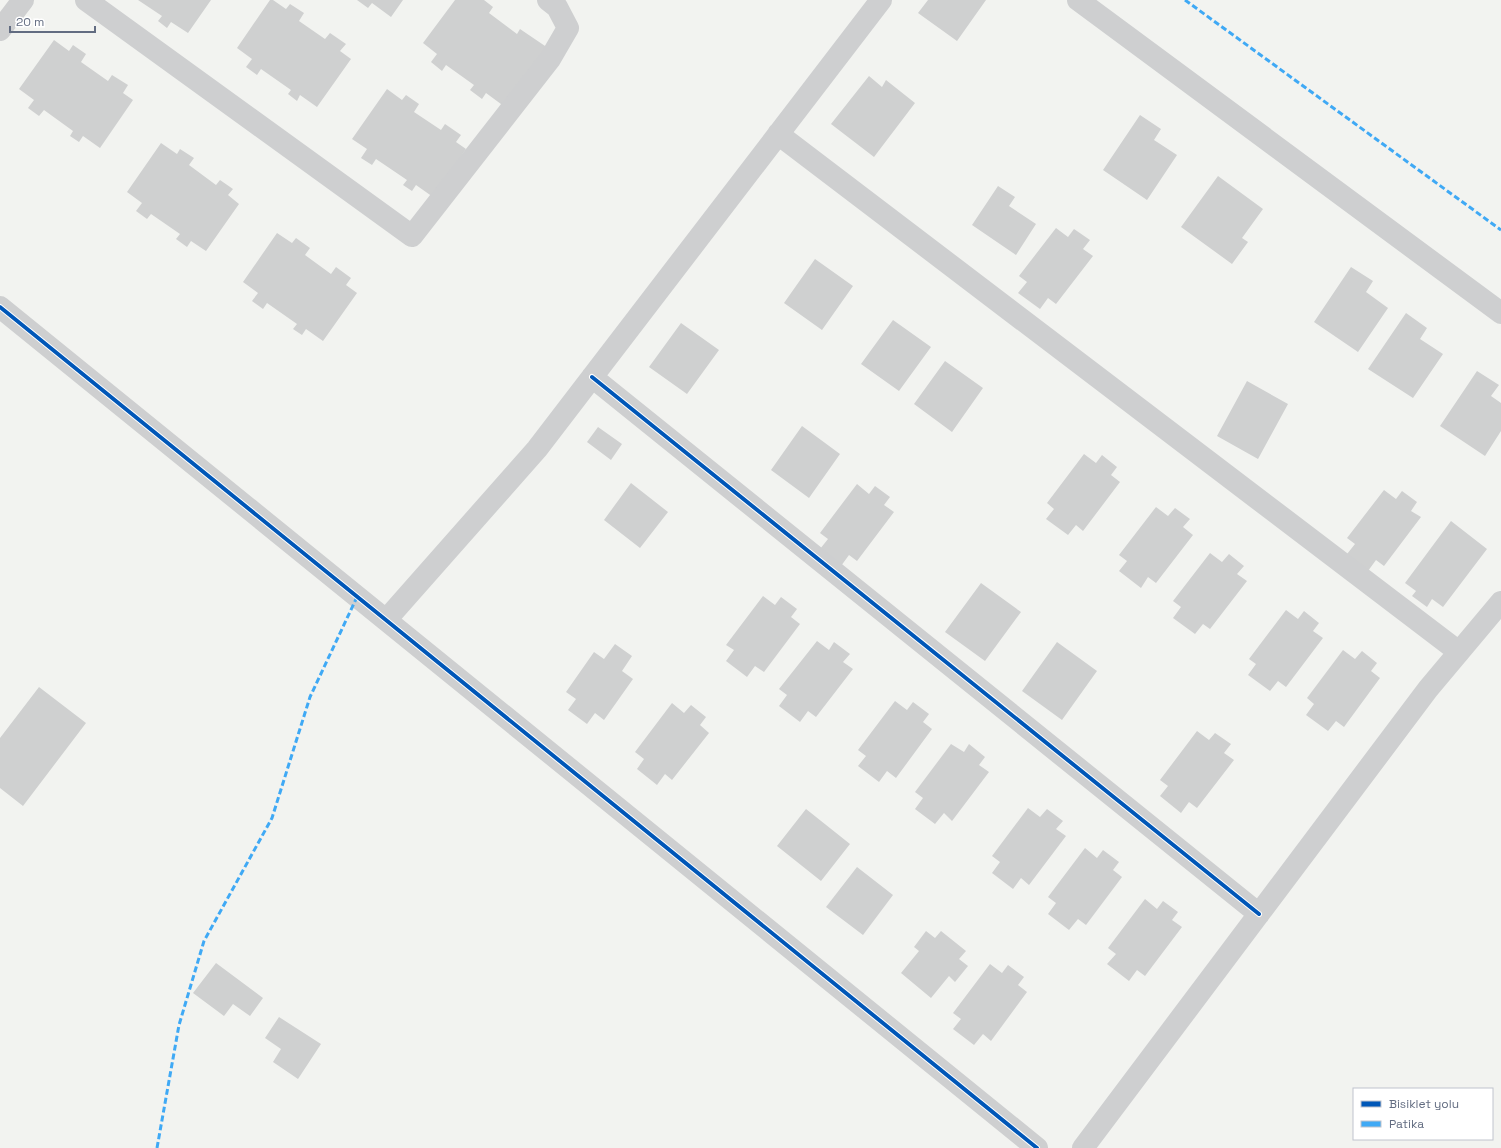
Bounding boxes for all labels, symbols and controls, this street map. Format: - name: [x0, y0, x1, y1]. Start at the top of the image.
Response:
- scale bar: [10, 8, 95, 34]
- text: 20 m: [16, 14, 44, 30]
- legend: [1353, 1088, 1493, 1140]
- text: Bisiklet yolu: [1389, 1096, 1459, 1112]
- text: Patika: [1389, 1116, 1424, 1132]

